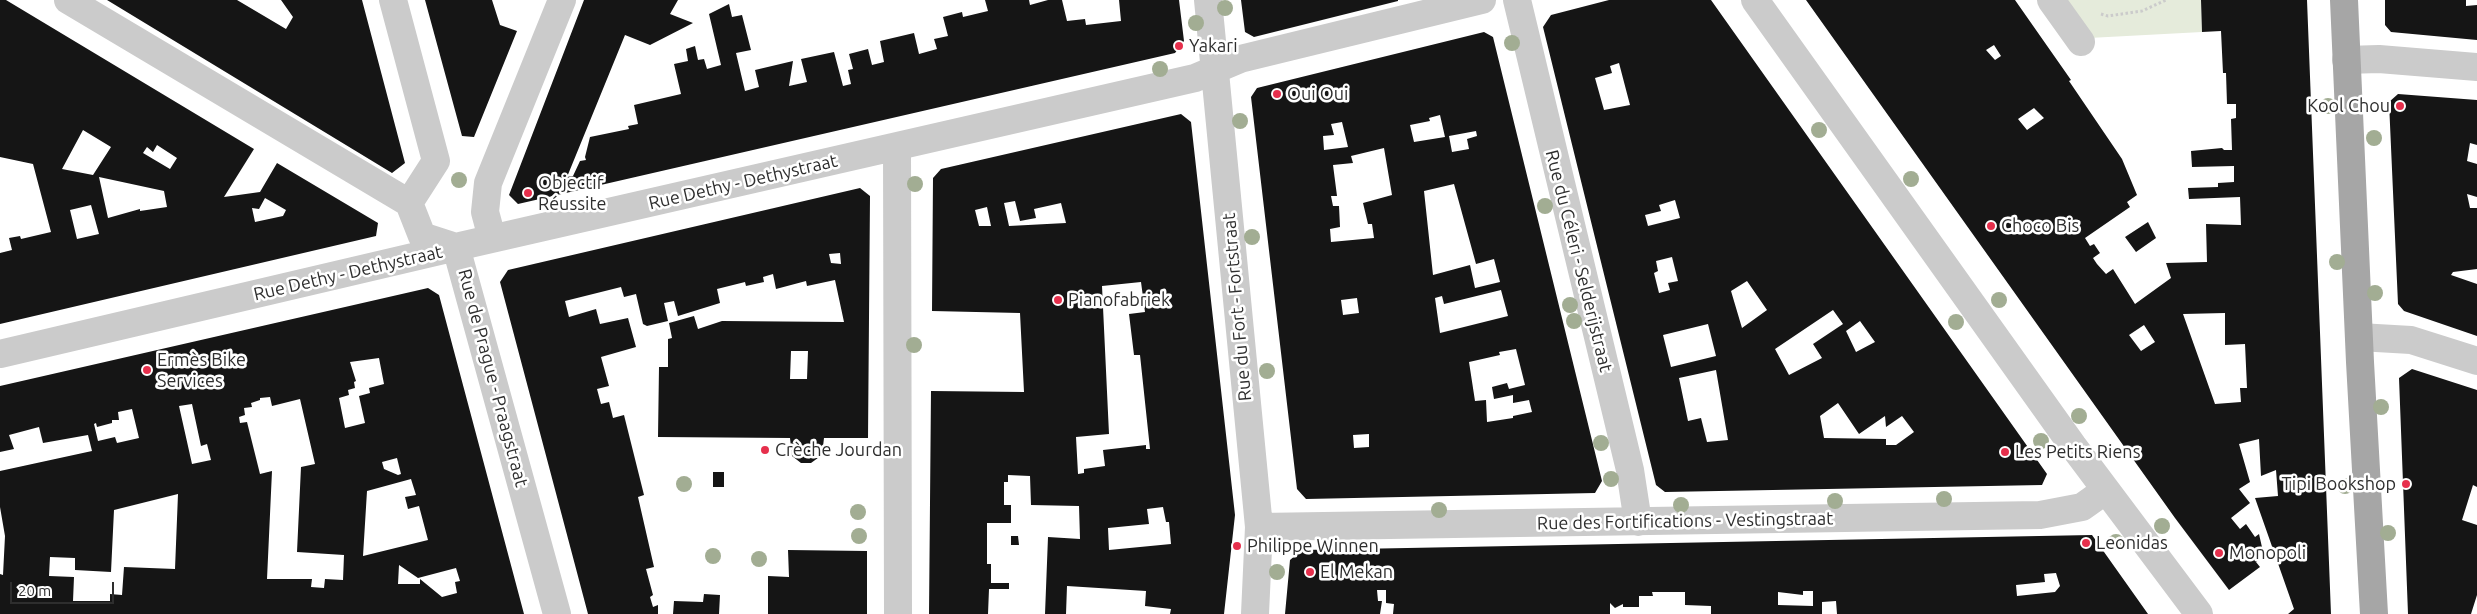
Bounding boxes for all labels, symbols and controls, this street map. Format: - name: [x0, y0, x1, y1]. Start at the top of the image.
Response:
- place label: Yakari: [1189, 35, 1238, 57]
- marker: Yakari: [1173, 40, 1185, 52]
- place label: Oui Oui: [1287, 83, 1348, 105]
- marker: Oui Oui: [1271, 88, 1283, 100]
- place label: Kool Chou: [2307, 95, 2390, 117]
- marker: Kool Chou: [2394, 100, 2406, 112]
- street label: Rue du Céleri - Selderijstraat: [1541, 148, 1617, 374]
- street label: Rue Dethy - Dethystraat: [646, 150, 840, 214]
- place label: Objectif Réussite: [538, 172, 606, 214]
- marker: Objectif Réussite: [522, 187, 534, 199]
- street label: Rue du Fort - Fortstraat: [1218, 212, 1256, 402]
- place label: Choco Bis: [2001, 215, 2079, 237]
- marker: Choco Bis: [1985, 220, 1997, 232]
- street label: Rue Dethy - Dethystraat: [251, 241, 445, 305]
- street label: Rue de Prague - Praagstraat: [453, 267, 533, 489]
- place label: Pianofabriek: [1068, 289, 1170, 311]
- marker: Pianofabriek: [1052, 294, 1064, 306]
- place label: Ermès Bike Services: [157, 349, 246, 392]
- marker: Ermès Bike Services: [141, 364, 153, 376]
- place label: Crèche Jourdan: [775, 439, 902, 461]
- place label: Les Petits Riens: [2015, 441, 2140, 463]
- marker: Crèche Jourdan: [759, 444, 771, 456]
- marker: Les Petits Riens: [1999, 446, 2011, 458]
- place label: Tipi Bookshop: [2281, 473, 2396, 495]
- marker: Tipi Bookshop: [2400, 478, 2412, 490]
- street label: Rue des Fortifications - Vestingstraat: [1537, 508, 1833, 534]
- place label: Leonidas: [2096, 532, 2168, 554]
- place label: Philippe Winnen: [1247, 535, 1379, 557]
- marker: Leonidas: [2080, 537, 2092, 549]
- marker: Philippe Winnen: [1231, 540, 1243, 552]
- place label: Monopoli: [2229, 542, 2306, 564]
- marker: Monopoli: [2213, 547, 2225, 559]
- place label: El Mekan: [1320, 561, 1393, 583]
- marker: El Mekan: [1304, 566, 1316, 578]
- scale bar: [12, 572, 116, 604]
- text: 20 m: [18, 582, 51, 599]

